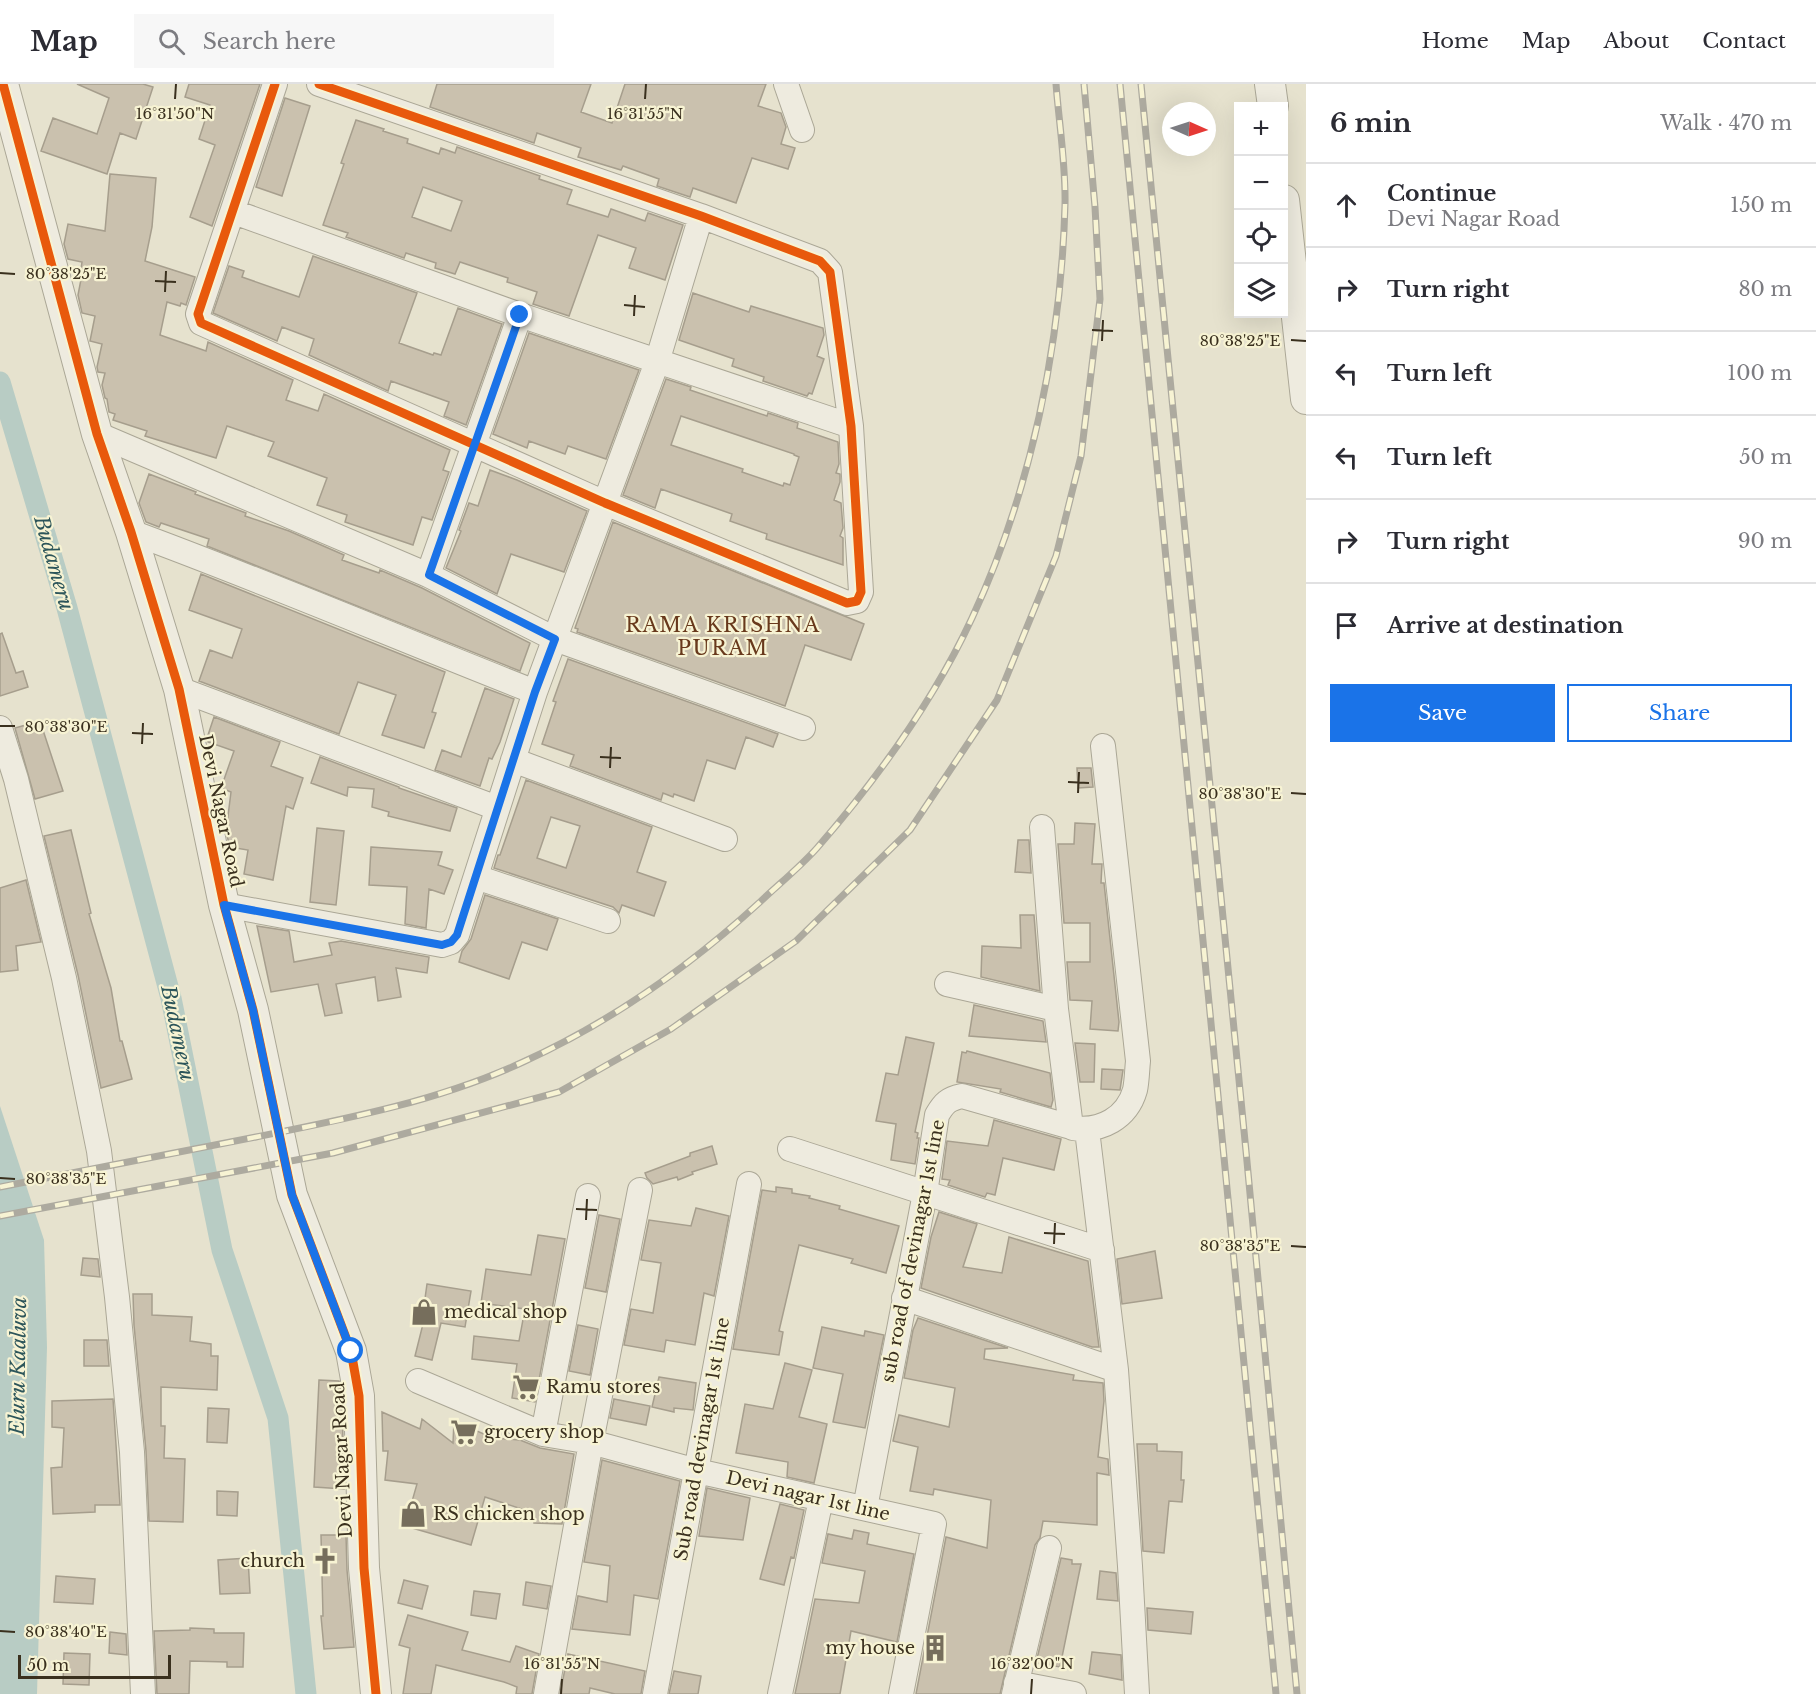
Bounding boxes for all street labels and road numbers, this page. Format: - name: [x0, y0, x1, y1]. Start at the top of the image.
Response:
- street label: Devi Nagar Road: [194, 733, 248, 889]
- street label: sub road of devinagar 1st line: [877, 1118, 949, 1384]
- street label: Sub road devinagar 1st line: [670, 1316, 734, 1562]
- street label: Devi Nagar Road: [327, 1382, 357, 1538]
- street label: Devi nagar 1st line: [724, 1466, 892, 1526]

